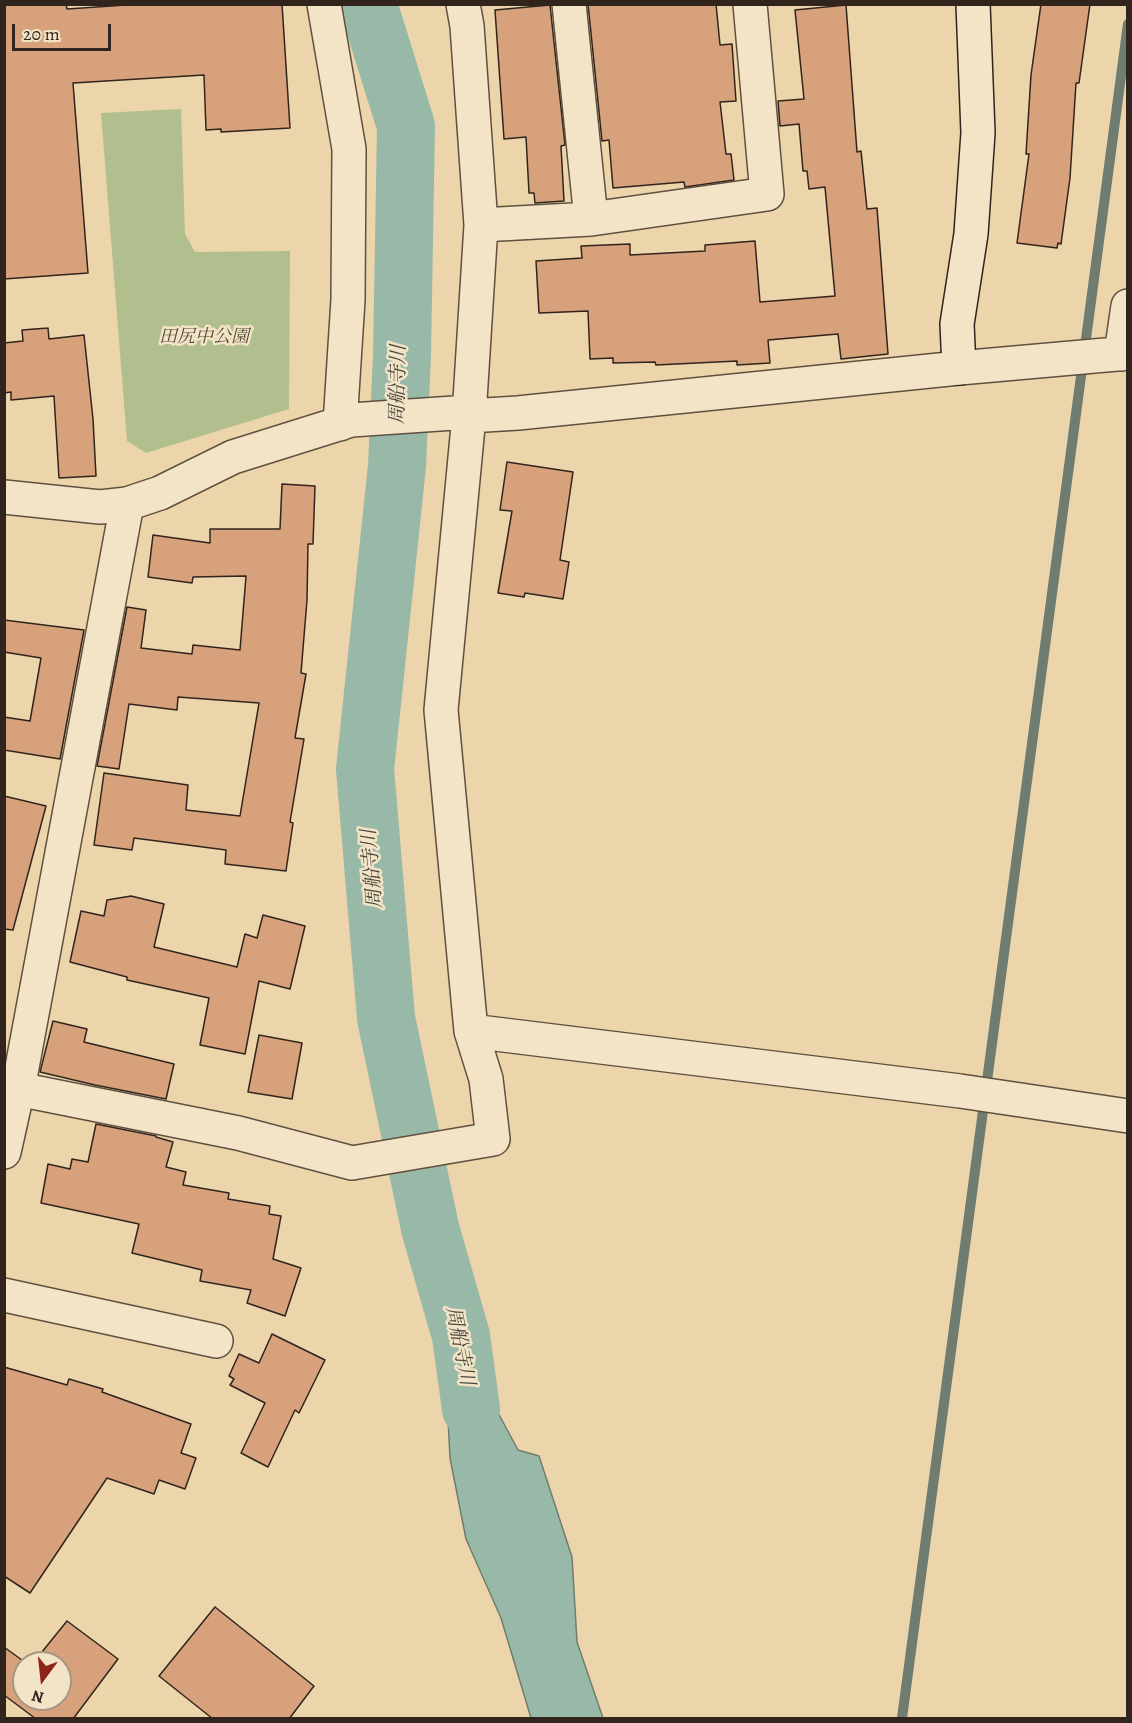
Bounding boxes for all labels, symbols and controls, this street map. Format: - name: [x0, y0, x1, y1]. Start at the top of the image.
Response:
- scale bar: [15, 12, 114, 50]
- text: 20 m: [23, 22, 60, 46]
- park label: 田尻中公園: [159, 327, 249, 349]
- water label: 周船寺川: [386, 345, 412, 425]
- water label: 周船寺川: [358, 828, 388, 910]
- water label: 周船寺川: [440, 1304, 478, 1388]
- north arrow: [12, 1651, 72, 1711]
- text: N: [29, 1684, 46, 1709]

